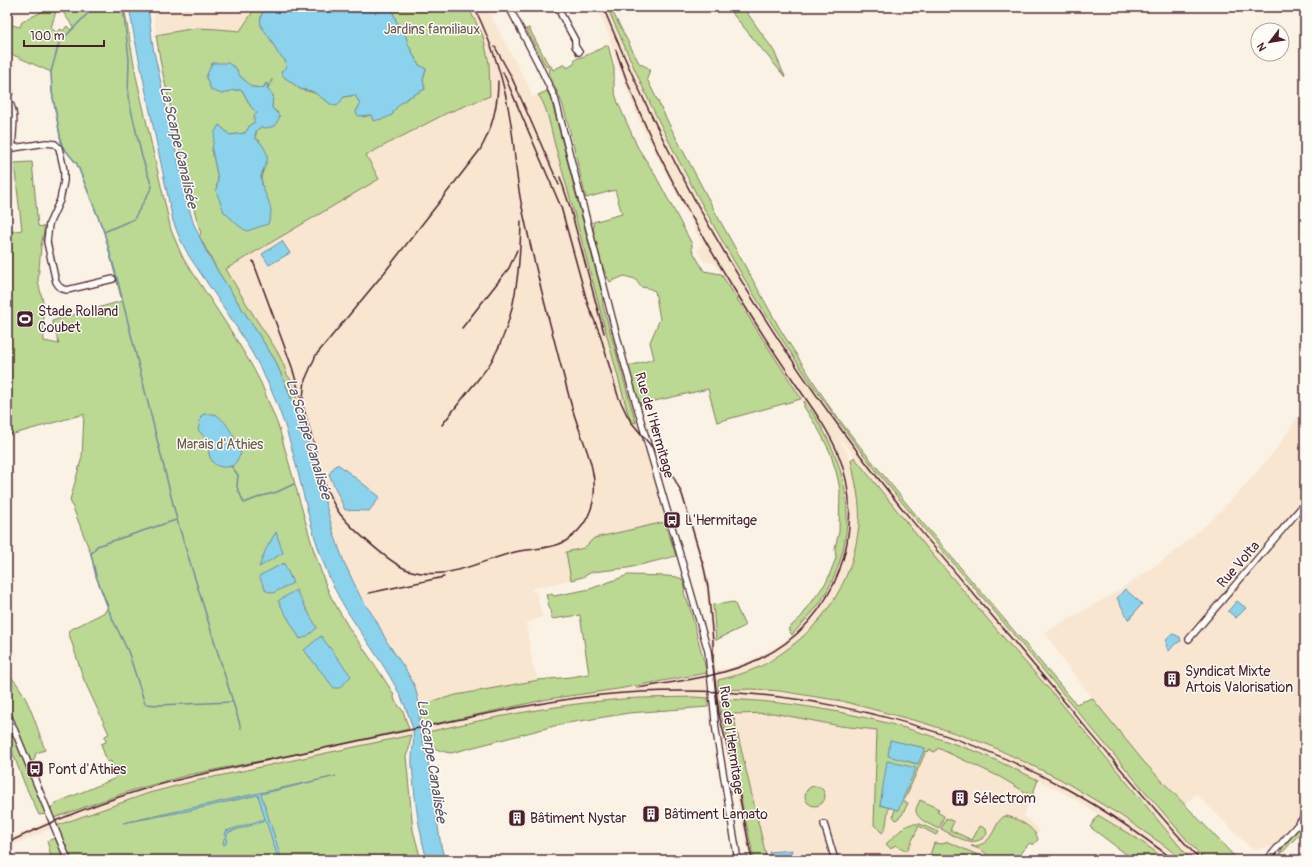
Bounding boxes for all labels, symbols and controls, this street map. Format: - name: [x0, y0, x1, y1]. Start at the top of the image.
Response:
- park label: Jardins familiaux: [384, 21, 480, 38]
- scale bar: [24, 22, 104, 48]
- north arrow: [1250, 22, 1290, 62]
- text: 100 m: [30, 29, 65, 44]
- text: N: [1254, 40, 1269, 53]
- water label: La Scarpe Canalisée: [155, 84, 202, 212]
- place label: Stade Rolland Coubet: [38, 303, 119, 336]
- sports icon: Stade Rolland Coubet: [15, 309, 35, 329]
- street label: Rue de l'Hermitage: [631, 370, 678, 480]
- water label: La Scarpe Canalisée: [281, 377, 336, 503]
- park label: Marais d'Athies: [177, 436, 264, 453]
- bus stop icon: L'Hermitage: [662, 510, 682, 530]
- place label: L'Hermitage: [685, 512, 757, 529]
- street label: Rue Volta: [1213, 537, 1263, 591]
- place label: Syndicat Mixte Artois Valorisation: [1185, 663, 1293, 696]
- building icon: Syndicat Mixte Artois Valorisation: [1162, 669, 1182, 689]
- street label: Rue de l'Hermitage: [715, 685, 748, 795]
- water label: La Scarpe Canalisée: [412, 698, 451, 826]
- bus stop icon: Pont d'Athies: [25, 759, 45, 779]
- place label: Pont d'Athies: [48, 761, 127, 778]
- building icon: Sélectrom: [950, 788, 970, 808]
- place label: Sélectrom: [973, 790, 1036, 807]
- building icon: Bâtiment Lamato: [641, 804, 661, 824]
- place label: Bâtiment Lamato: [664, 806, 768, 823]
- building icon: Bâtiment Nystar: [507, 808, 527, 828]
- place label: Bâtiment Nystar: [530, 810, 627, 827]

